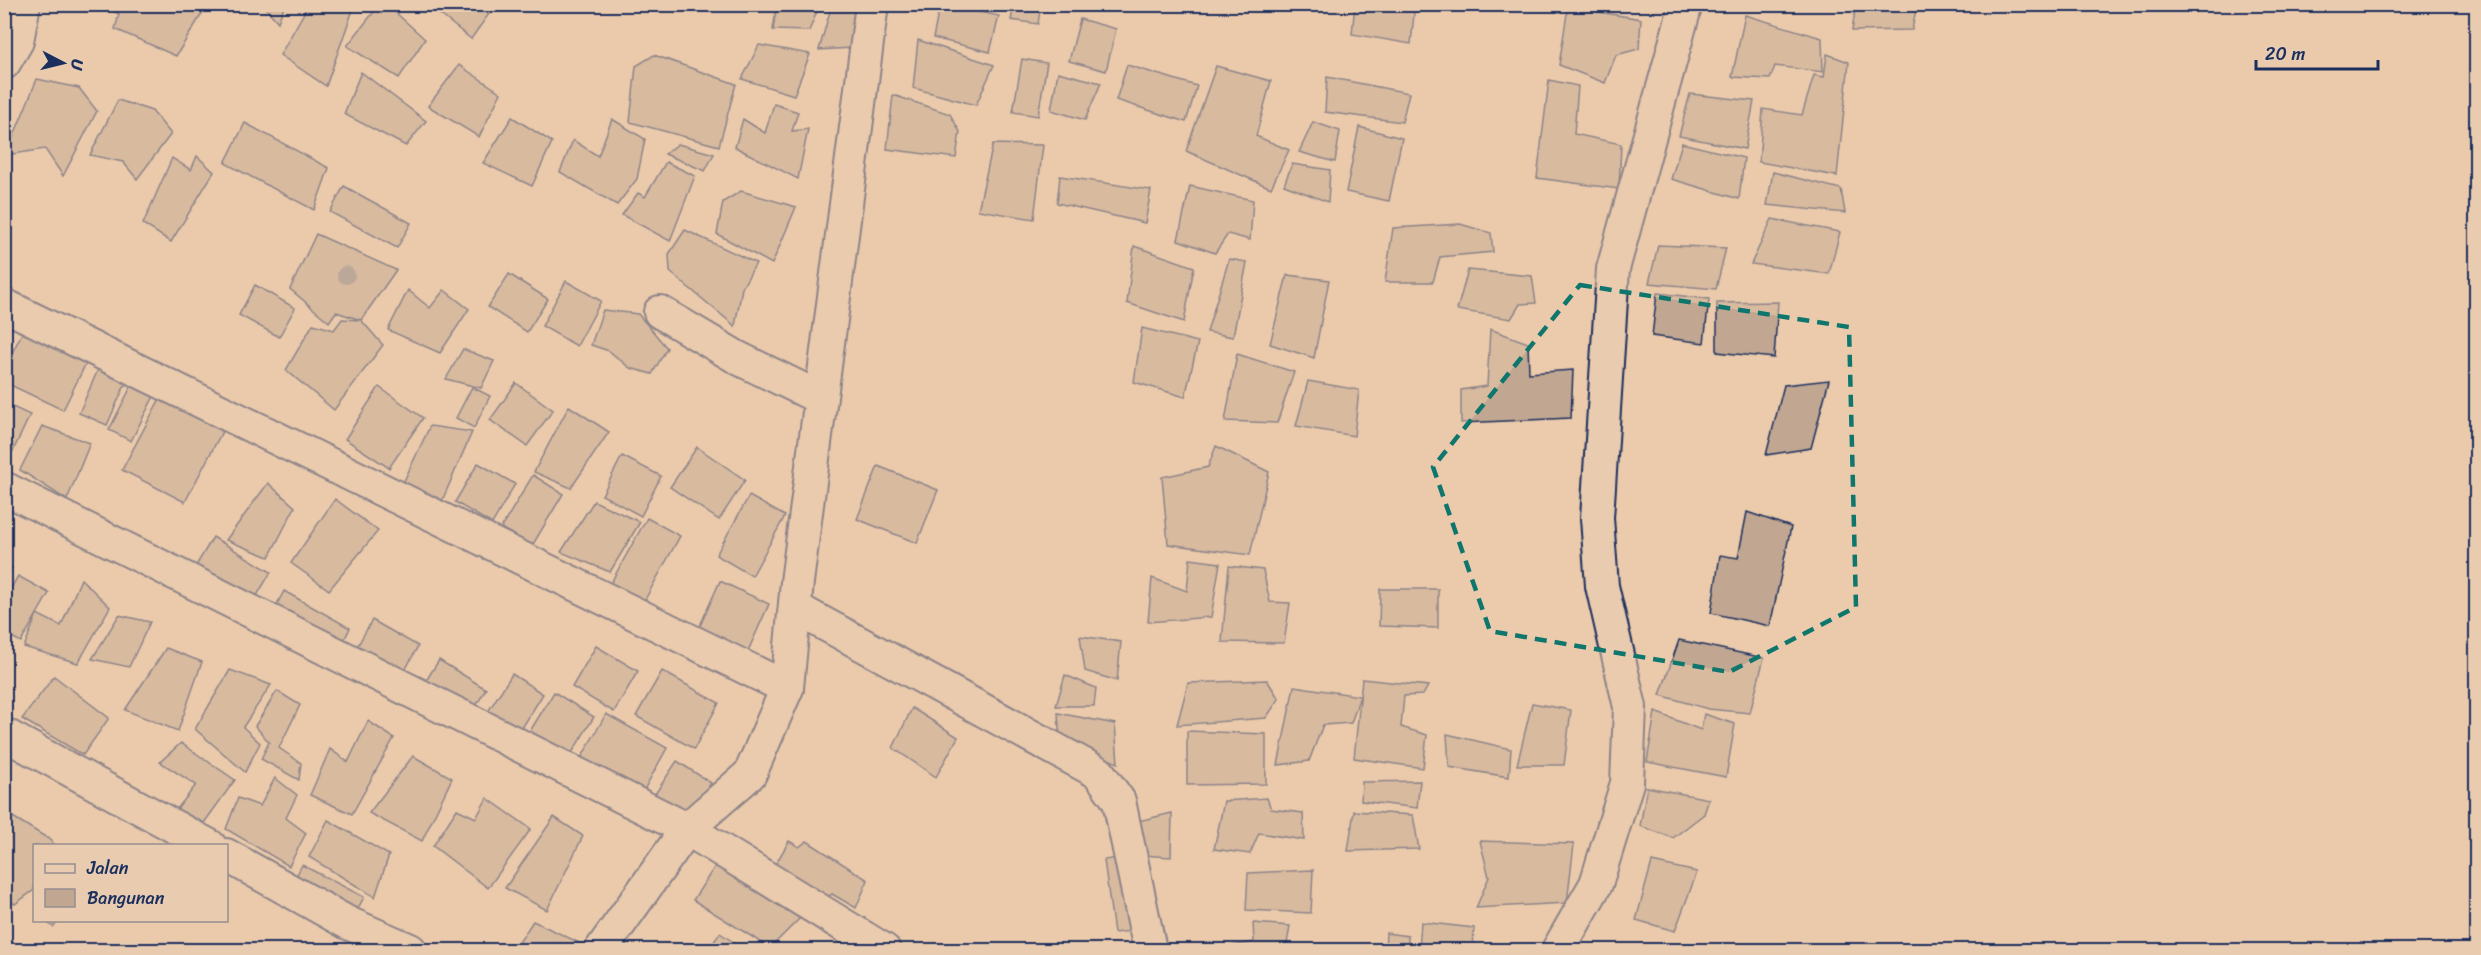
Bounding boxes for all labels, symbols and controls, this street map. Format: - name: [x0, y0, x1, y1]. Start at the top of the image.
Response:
- north arrow: [33, 33, 93, 93]
- scale bar: [2256, 33, 2378, 71]
- text: 20 m: [2265, 38, 2305, 70]
- text: U: [62, 58, 92, 73]
- legend: [33, 844, 228, 922]
- text: Jalan: [86, 852, 129, 884]
- text: Bangunan: [87, 882, 165, 914]

